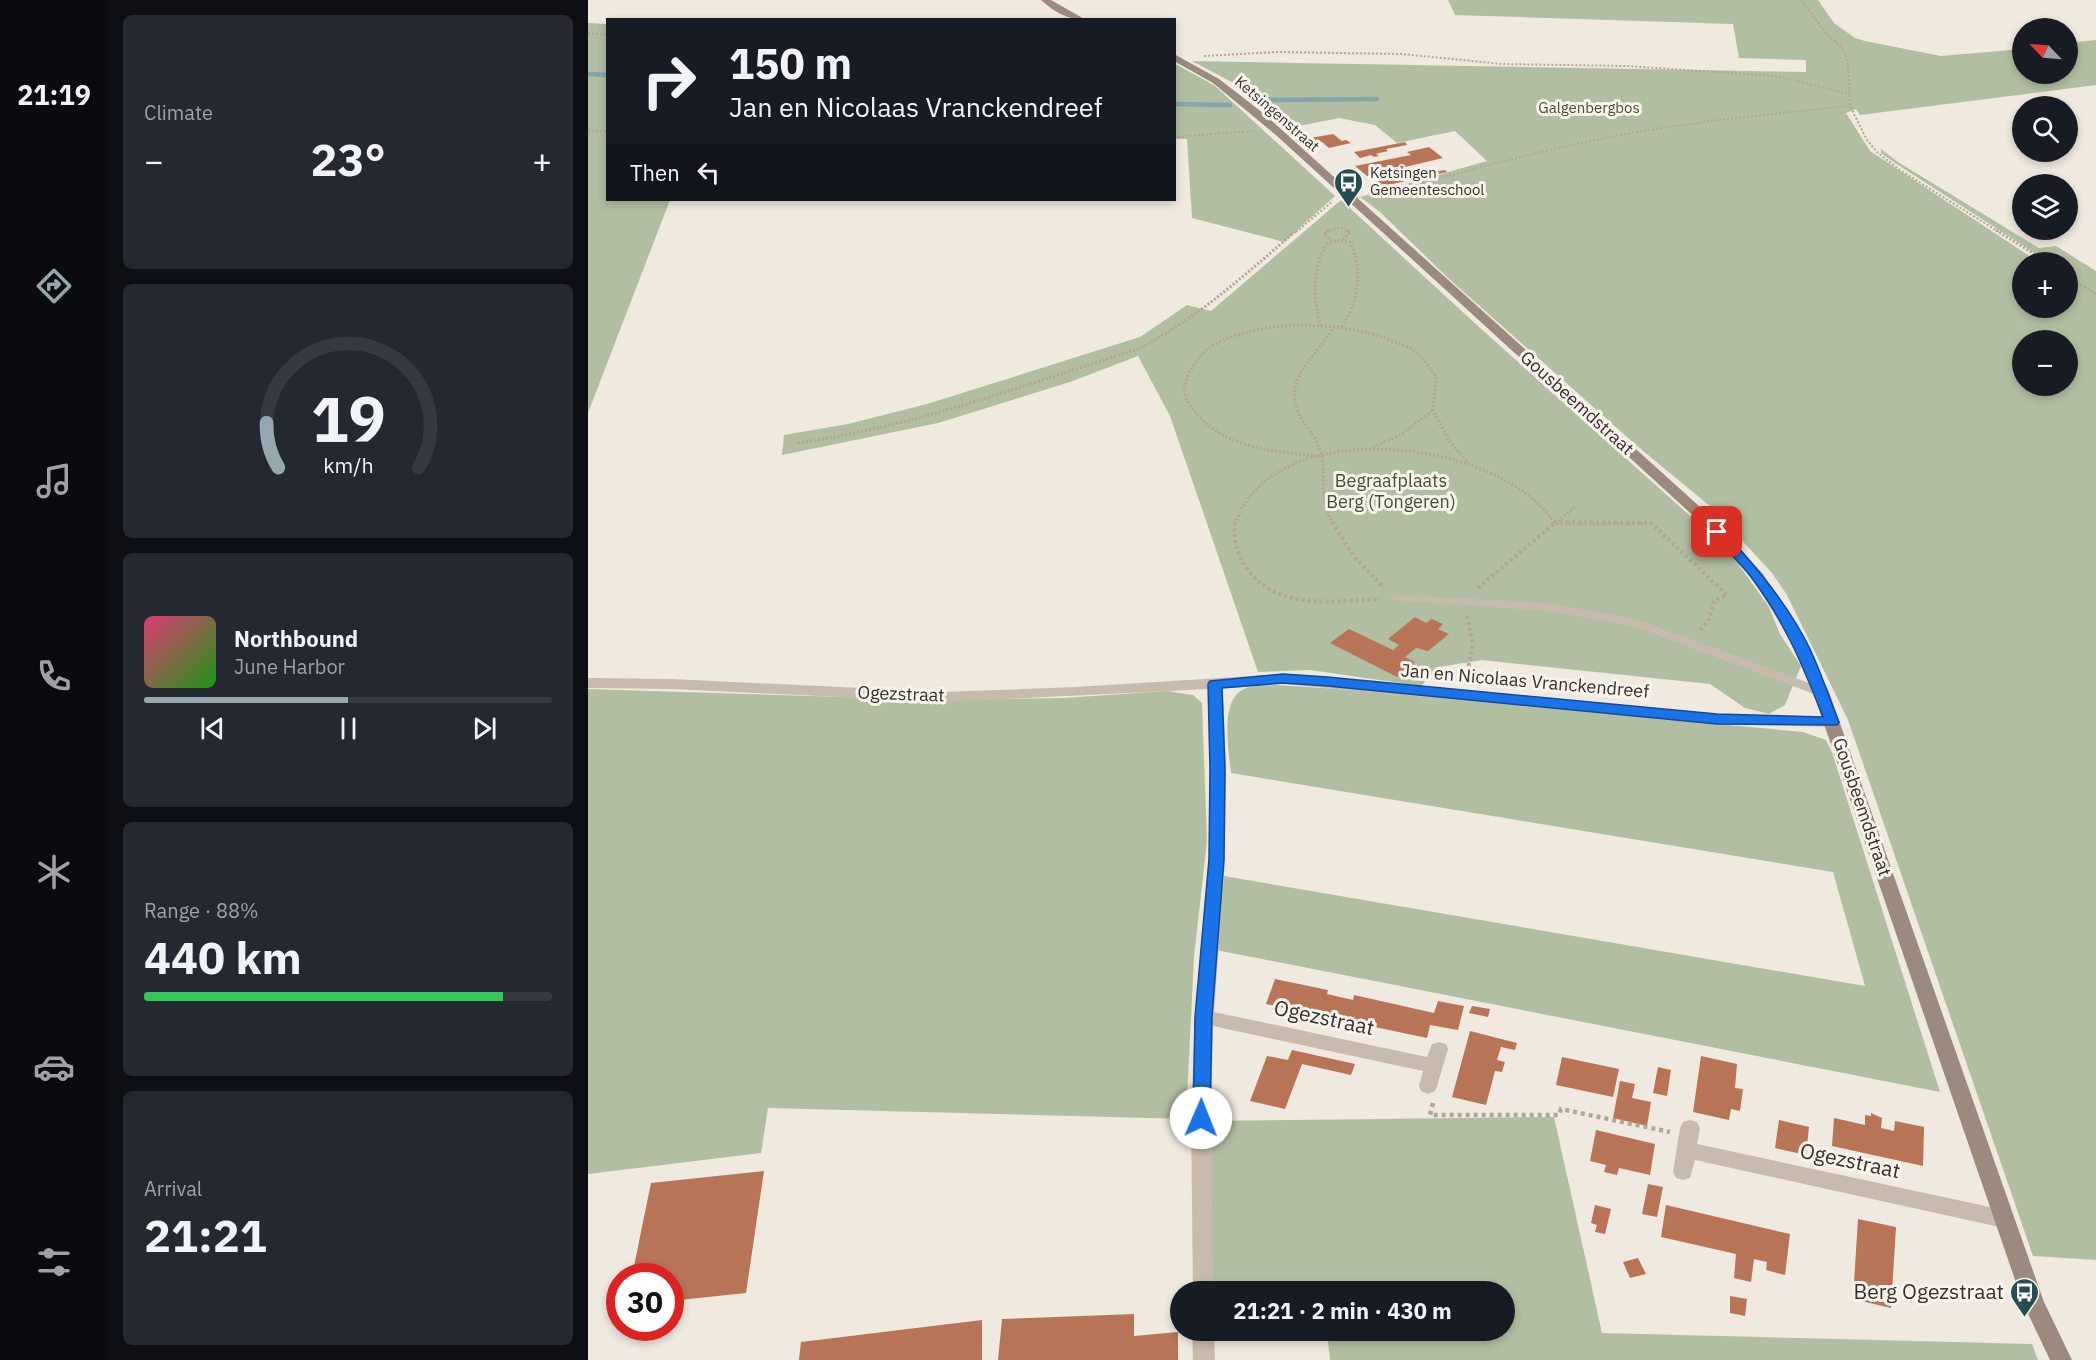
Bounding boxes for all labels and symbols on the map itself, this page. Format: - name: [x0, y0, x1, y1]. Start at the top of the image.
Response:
- north arrow: [2012, 18, 2078, 84]
- street label: Ketsingenstraat: [1231, 72, 1324, 156]
- park label: Galgenbergbos: [1538, 98, 1640, 117]
- place label: Ketsingen Gemeenteschool: [1370, 163, 1484, 199]
- bus stop icon: Ketsingen Gemeenteschool: [1333, 166, 1365, 208]
- street label: Gousbeemdstraat: [1516, 346, 1639, 460]
- park label: Begraafplaats Berg (Tongeren): [1326, 469, 1456, 513]
- pin: [1691, 506, 1742, 557]
- street label: Jan en Nicolaas Vranckendreef: [1400, 658, 1650, 703]
- street label: Ogezstraat: [857, 680, 945, 707]
- street label: Gousbeemdstraat: [1828, 735, 1897, 879]
- street label: Ogezstraat: [1271, 993, 1377, 1041]
- position arrow: [1169, 1086, 1233, 1150]
- street label: Ogezstraat: [1797, 1136, 1903, 1184]
- speed limit sign: 30: [606, 1263, 684, 1341]
- bus stop icon: Berg Ogezstraat: [2009, 1276, 2041, 1318]
- place label: Berg Ogezstraat: [1854, 1277, 2004, 1305]

